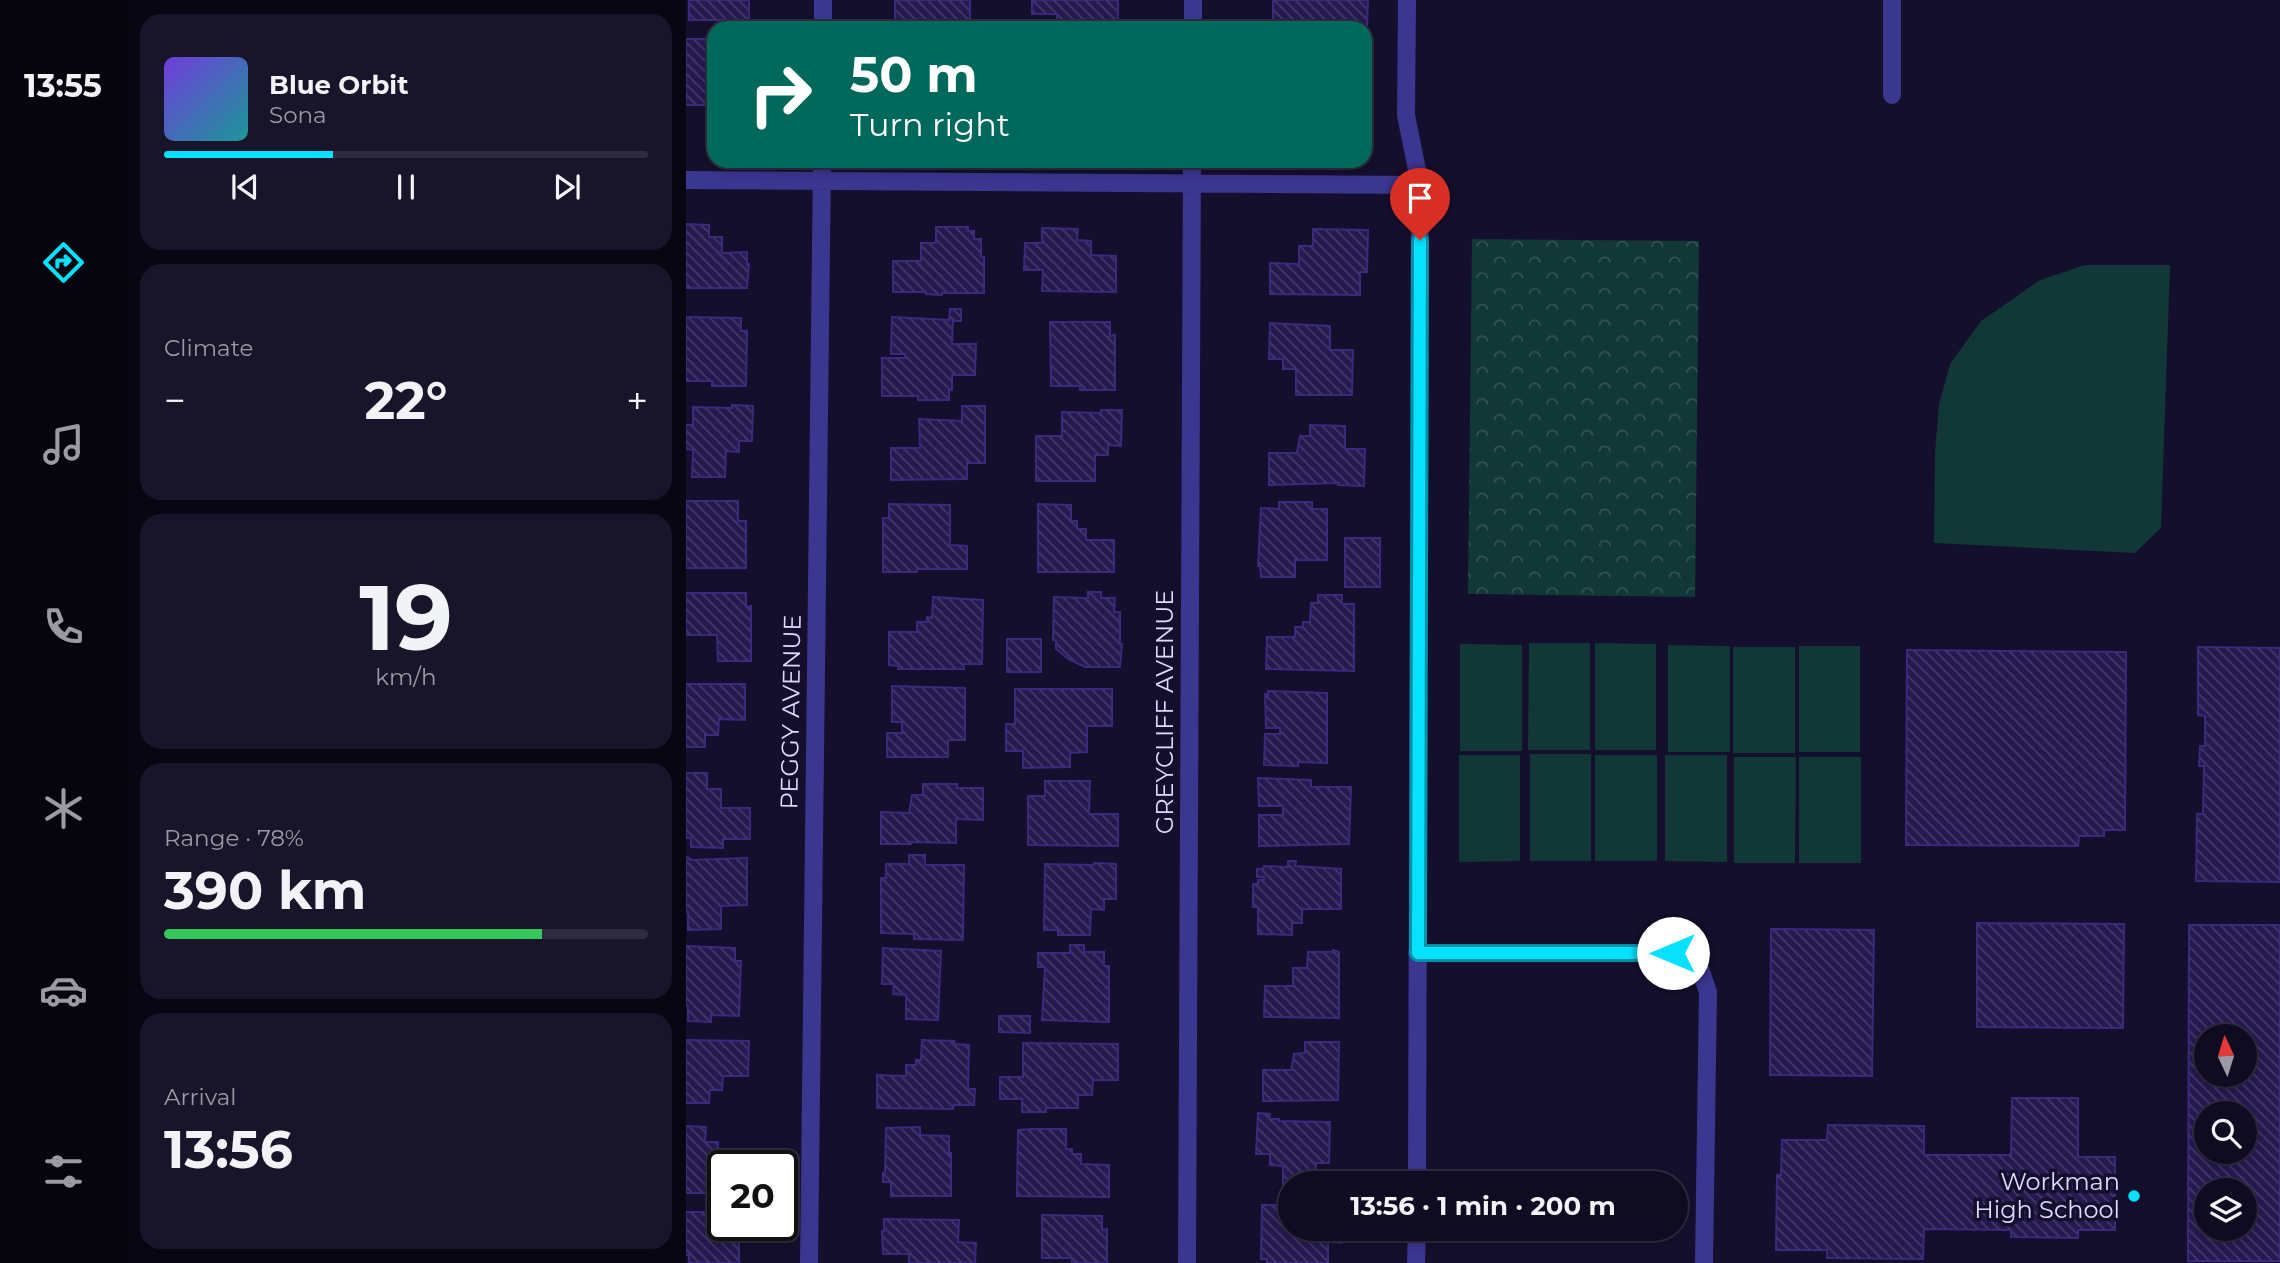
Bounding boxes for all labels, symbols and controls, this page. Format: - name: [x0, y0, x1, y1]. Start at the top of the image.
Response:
- text: 50 m: [850, 45, 978, 104]
- icon: right: [735, 49, 826, 140]
- text: 13:55: [24, 66, 102, 105]
- text: Blue Orbit: [269, 69, 408, 101]
- text: Sona: [269, 101, 327, 129]
- text: Turn right: [850, 105, 1010, 144]
- icon: previous: [226, 168, 264, 206]
- icon: pause: [387, 168, 425, 206]
- icon: next: [548, 168, 586, 206]
- pin: [1390, 168, 1450, 240]
- icon: arrive: [1401, 179, 1439, 217]
- icon: directions: [39, 238, 88, 287]
- text: Climate: [164, 334, 253, 362]
- text: 22°: [364, 369, 448, 432]
- text: −: [164, 377, 186, 424]
- text: +: [626, 377, 648, 424]
- icon: music: [39, 420, 88, 469]
- text: 19: [359, 562, 453, 673]
- street label: GREYCLIFF AVENUE: [1150, 590, 1179, 834]
- icon: phone: [39, 602, 88, 651]
- street label: PEGGY AVENUE: [774, 614, 807, 810]
- text: km/h: [375, 663, 437, 691]
- icon: climate: [39, 784, 88, 833]
- text: Range · 78%: [164, 824, 304, 852]
- text: 390 km: [164, 859, 366, 922]
- position arrow: [1636, 916, 1710, 990]
- icon: car: [39, 966, 88, 1015]
- north arrow: [2194, 1024, 2258, 1087]
- map controls: [2194, 1024, 2257, 1241]
- text: Arrival: [164, 1083, 237, 1111]
- button: search: [2194, 1101, 2257, 1164]
- text: 13:56: [164, 1118, 293, 1181]
- icon: filters: [39, 1147, 88, 1196]
- speed limit sign: 20: [707, 1150, 798, 1241]
- place label: Workman High School: [1974, 1167, 2120, 1224]
- button: layers: [2194, 1178, 2257, 1241]
- marker: Workman High School: [2126, 1188, 2142, 1204]
- text: 13:56 · 1 min · 200 m: [1350, 1190, 1616, 1222]

